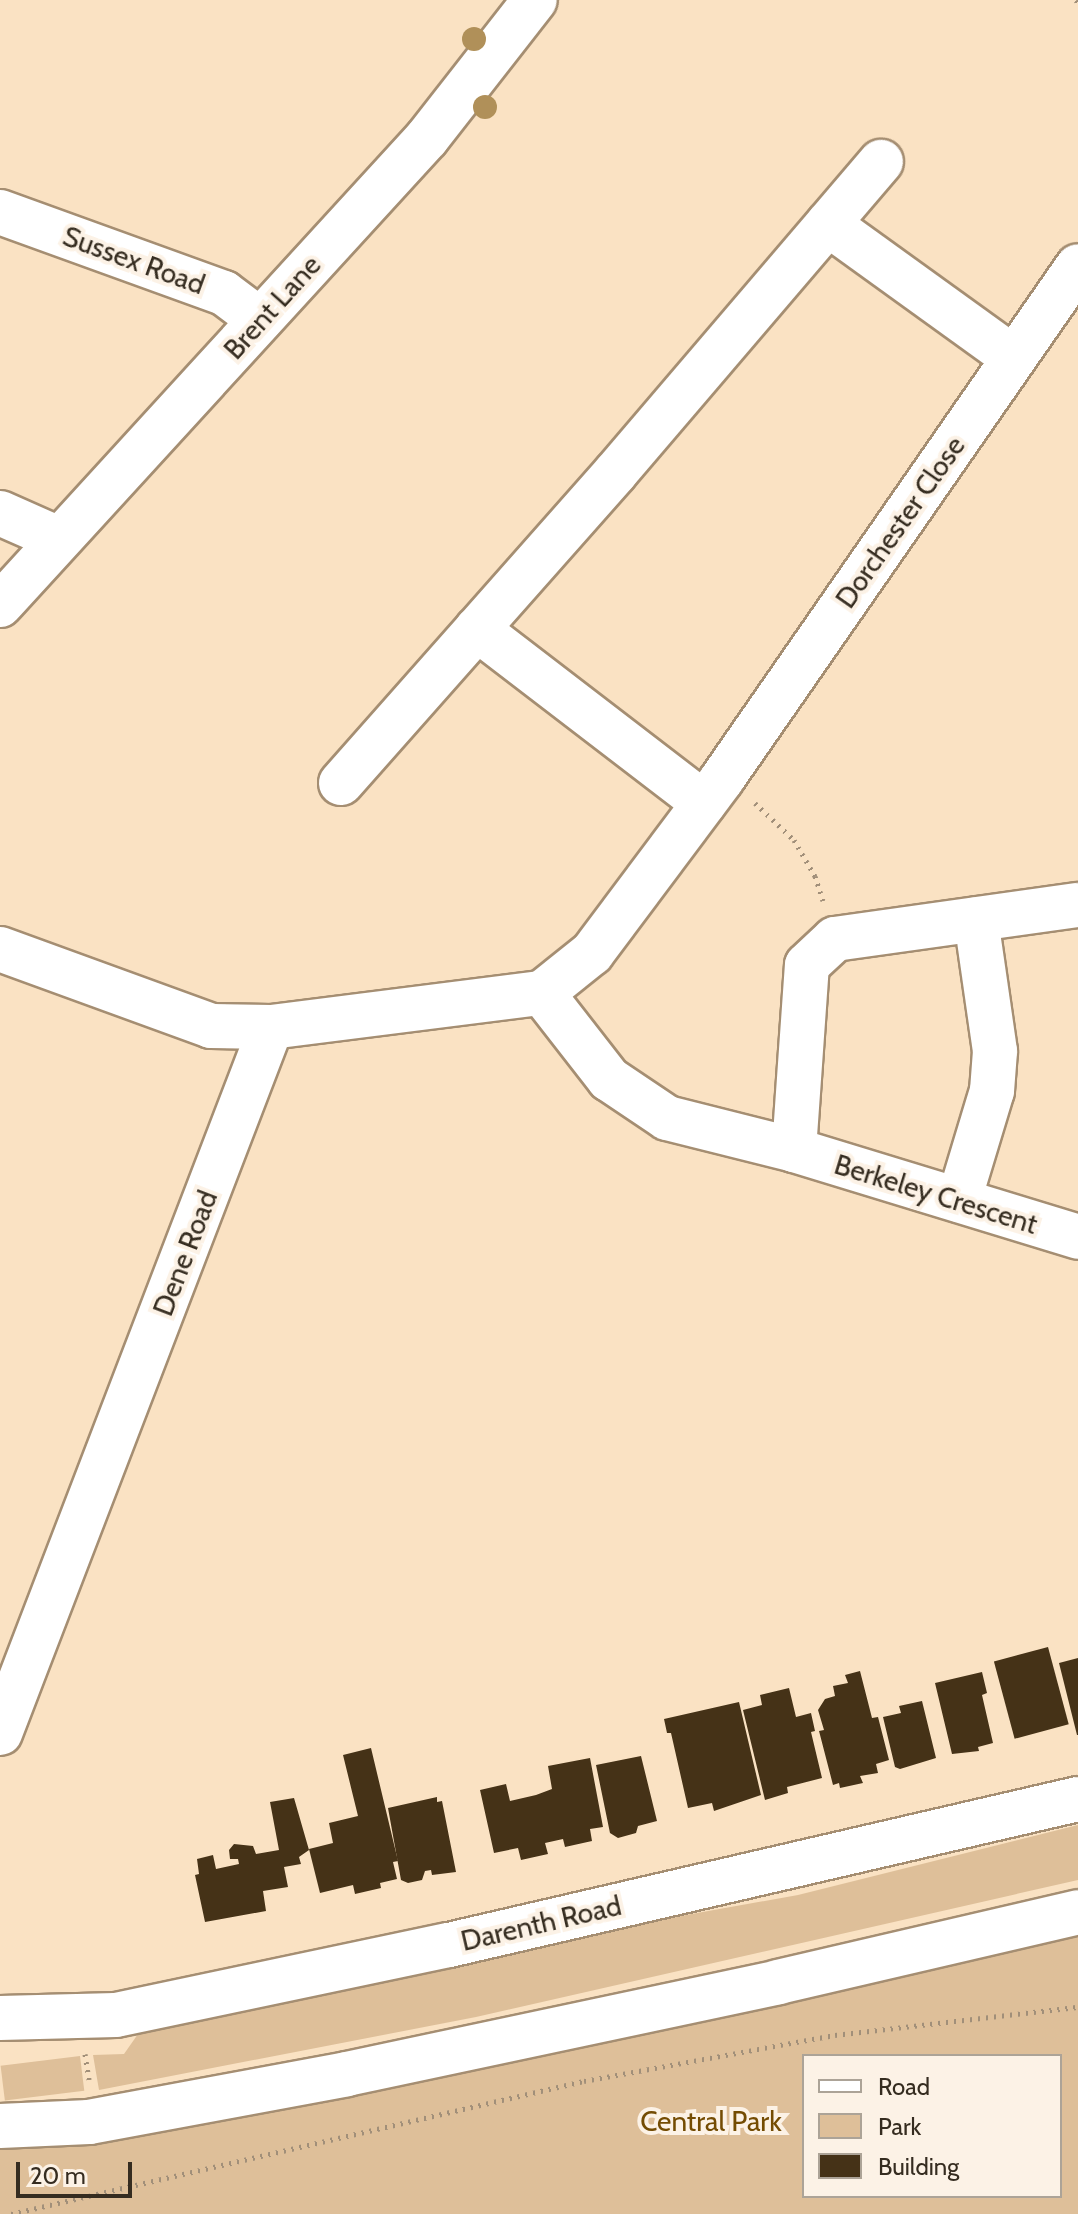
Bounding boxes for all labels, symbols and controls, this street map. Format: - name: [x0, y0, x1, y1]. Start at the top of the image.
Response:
- street label: Sussex Road: [58, 219, 210, 301]
- street label: Brent Lane: [217, 248, 327, 366]
- street label: Dorchester Close: [828, 430, 972, 614]
- street label: Berkeley Crescent: [830, 1147, 1042, 1241]
- street label: Dene Road: [146, 1186, 224, 1320]
- street label: Darenth Road: [458, 1888, 624, 1958]
- legend: [802, 2054, 1062, 2198]
- text: Road: [878, 2072, 930, 2101]
- park label: Central Park: [640, 2104, 782, 2138]
- text: Park: [878, 2112, 921, 2141]
- scale bar: [20, 2146, 136, 2196]
- text: Building: [878, 2152, 959, 2181]
- text: 20 m: [30, 2161, 86, 2190]

